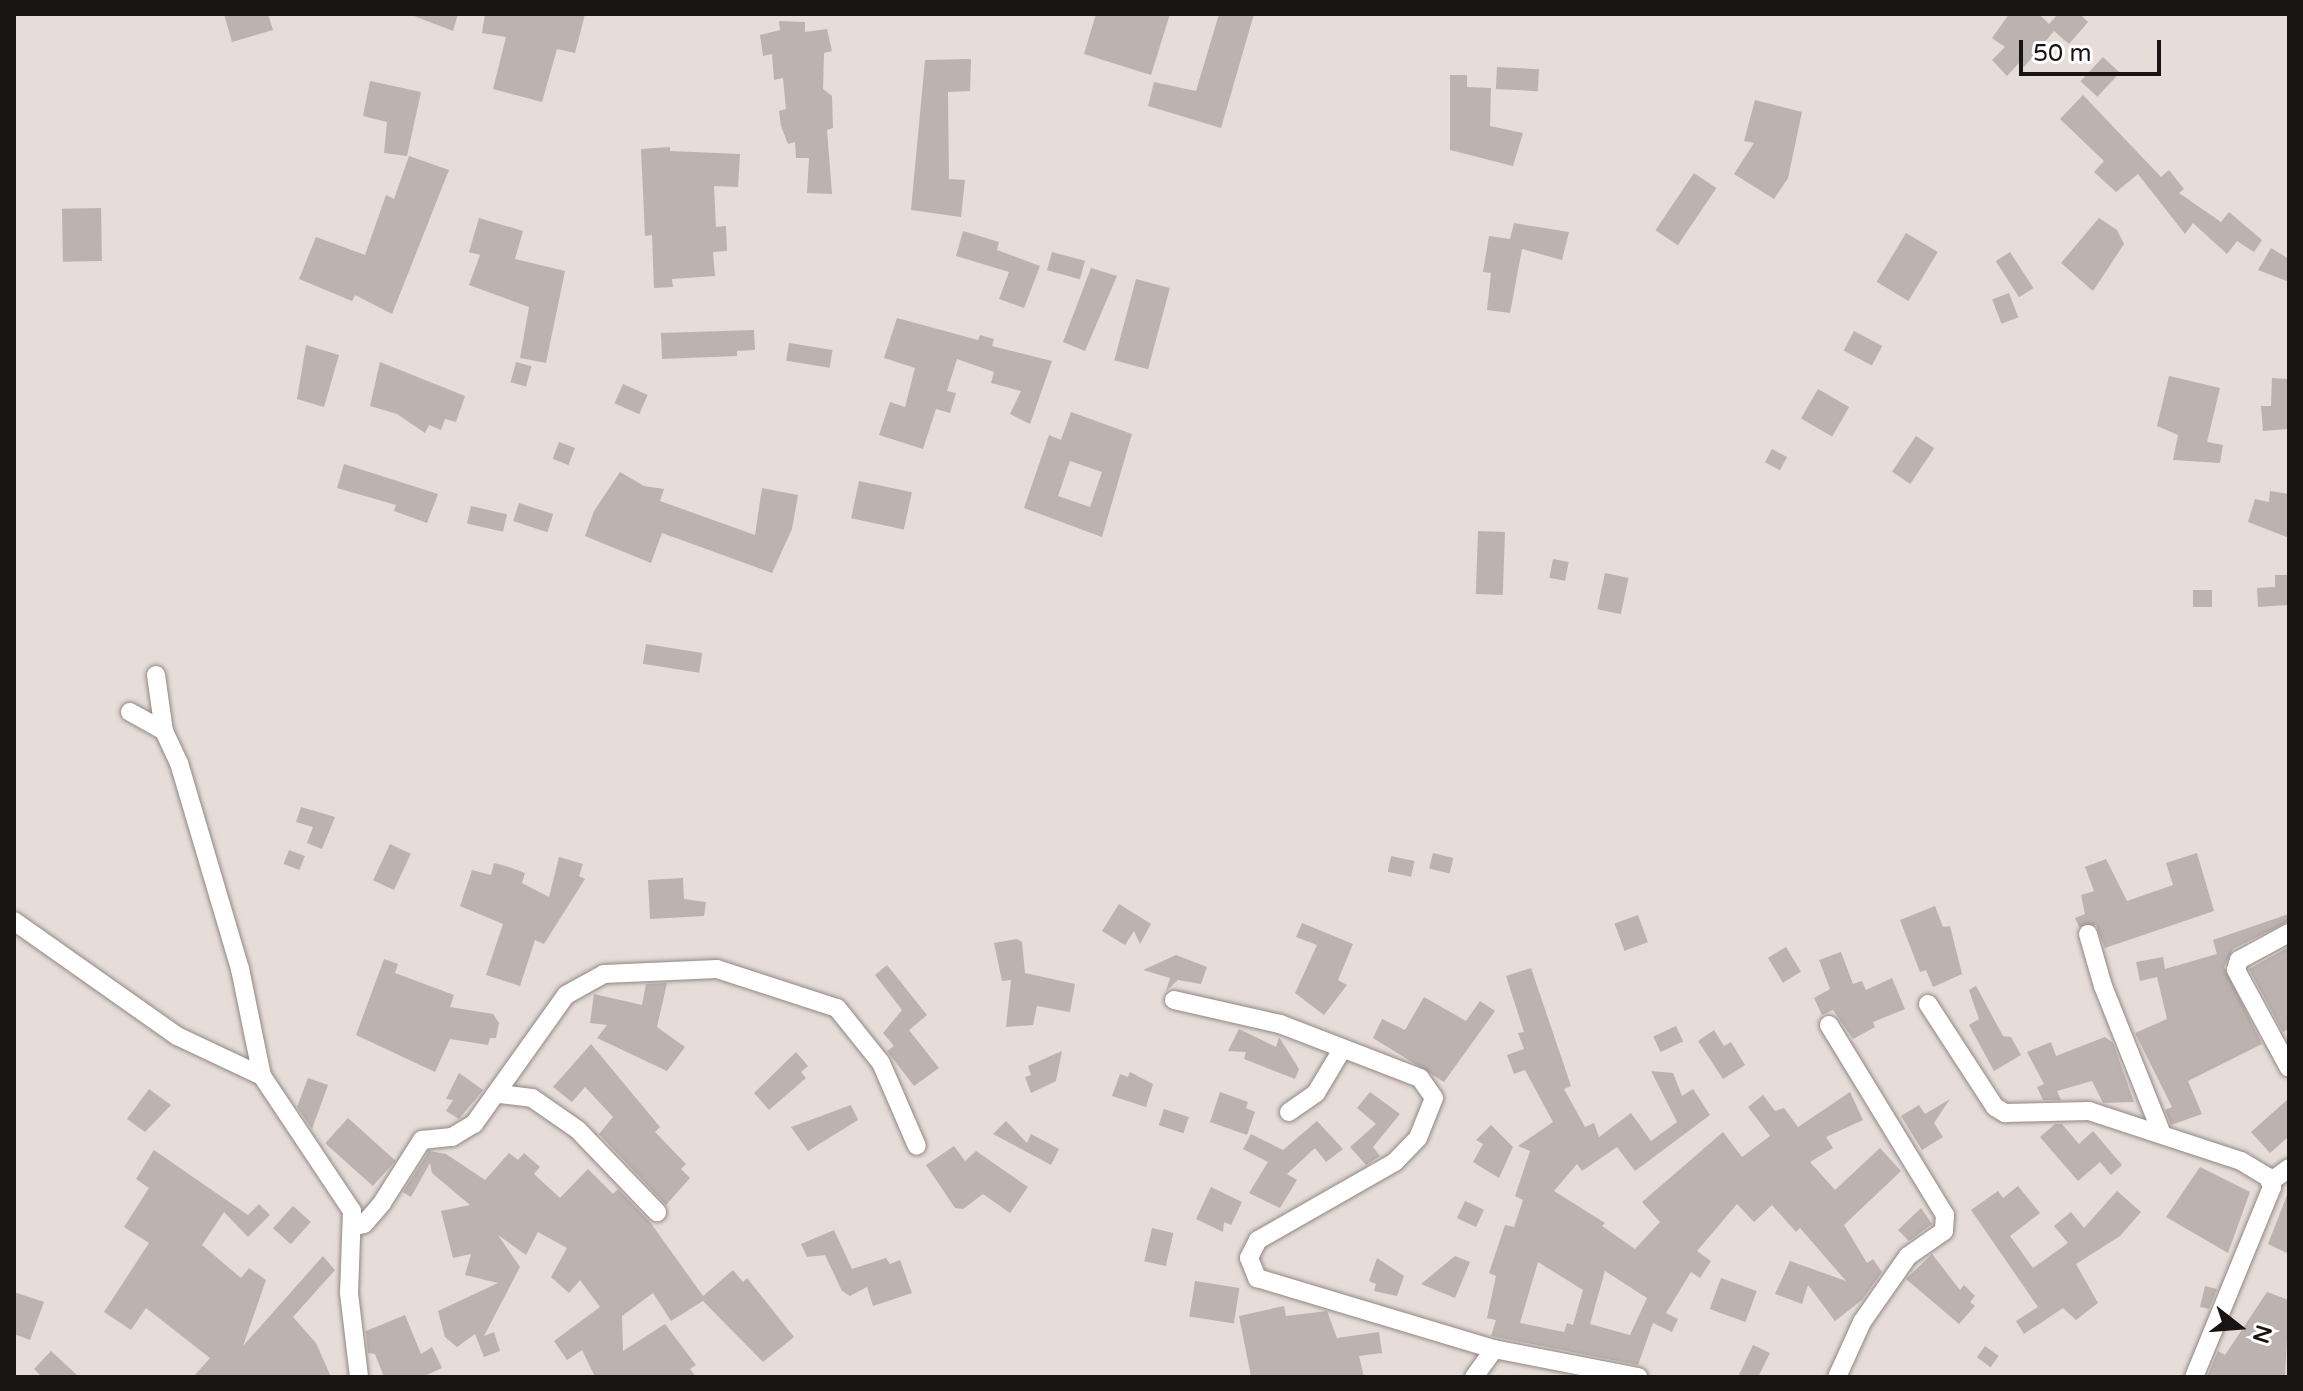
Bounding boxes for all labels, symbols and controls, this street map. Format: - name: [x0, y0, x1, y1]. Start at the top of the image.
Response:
- scale bar: [2023, 24, 2165, 74]
- text: 50 m: [2033, 39, 2091, 68]
- north arrow: [2199, 1287, 2279, 1367]
- text: N: [2247, 1322, 2277, 1346]

